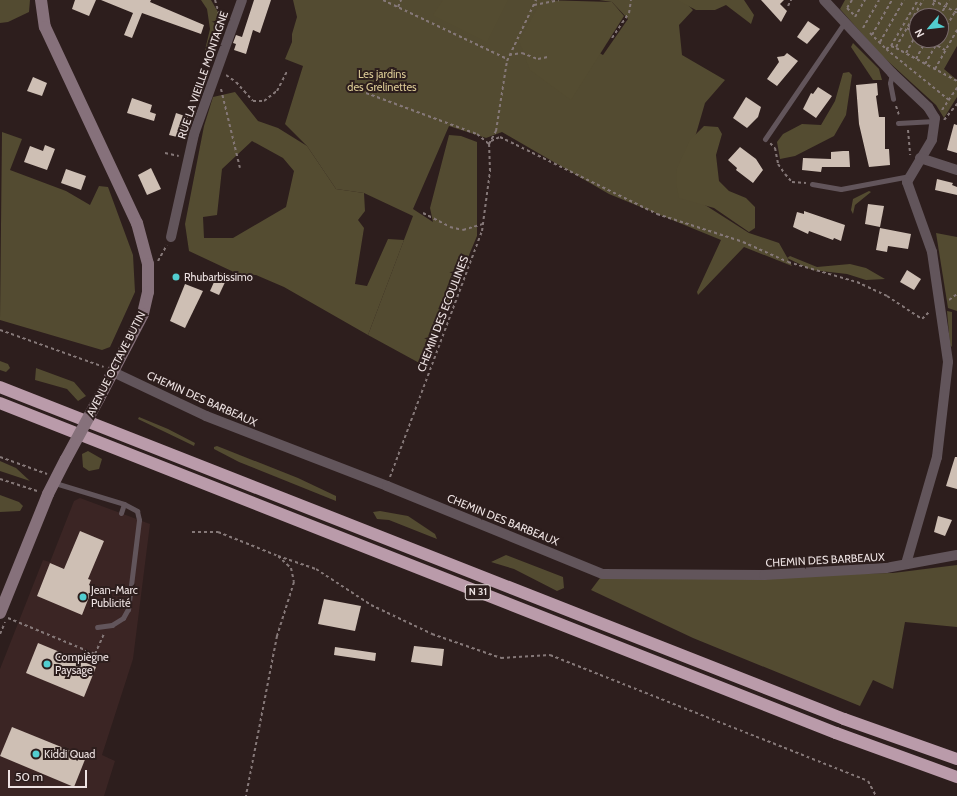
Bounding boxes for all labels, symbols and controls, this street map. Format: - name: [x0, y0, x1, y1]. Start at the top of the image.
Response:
- north arrow: [909, 8, 949, 48]
- street label: RUE LA VIEILLE MONTAGNE: [175, 9, 231, 141]
- text: N: [911, 26, 927, 40]
- park label: Les jardins des Grelinettes: [347, 68, 417, 94]
- street label: CHEMIN DES ECOULINES: [415, 254, 471, 374]
- place label: Rhubarbissimo: [184, 270, 253, 284]
- marker: Rhubarbissimo: [171, 272, 181, 282]
- street label: AVENUE OCTAVE BUTIN: [84, 309, 148, 419]
- street label: CHEMIN DES BARBEAUX: [145, 369, 259, 429]
- street label: CHEMIN DES BARBEAUX: [445, 492, 561, 548]
- street label: CHEMIN DES BARBEAUX: [765, 550, 885, 570]
- place label: Jean-Marc Publicité: [91, 584, 138, 610]
- road number: N 31: [464, 584, 492, 600]
- marker: Jean-Marc Publicité: [78, 592, 88, 602]
- place label: Compiègne Paysage: [55, 651, 109, 677]
- marker: Compiègne Paysage: [42, 659, 52, 669]
- place label: Kiddi Quad: [44, 747, 95, 761]
- marker: Kiddi Quad: [31, 749, 41, 759]
- scale bar: [10, 762, 89, 788]
- text: 50 m: [15, 769, 43, 784]

